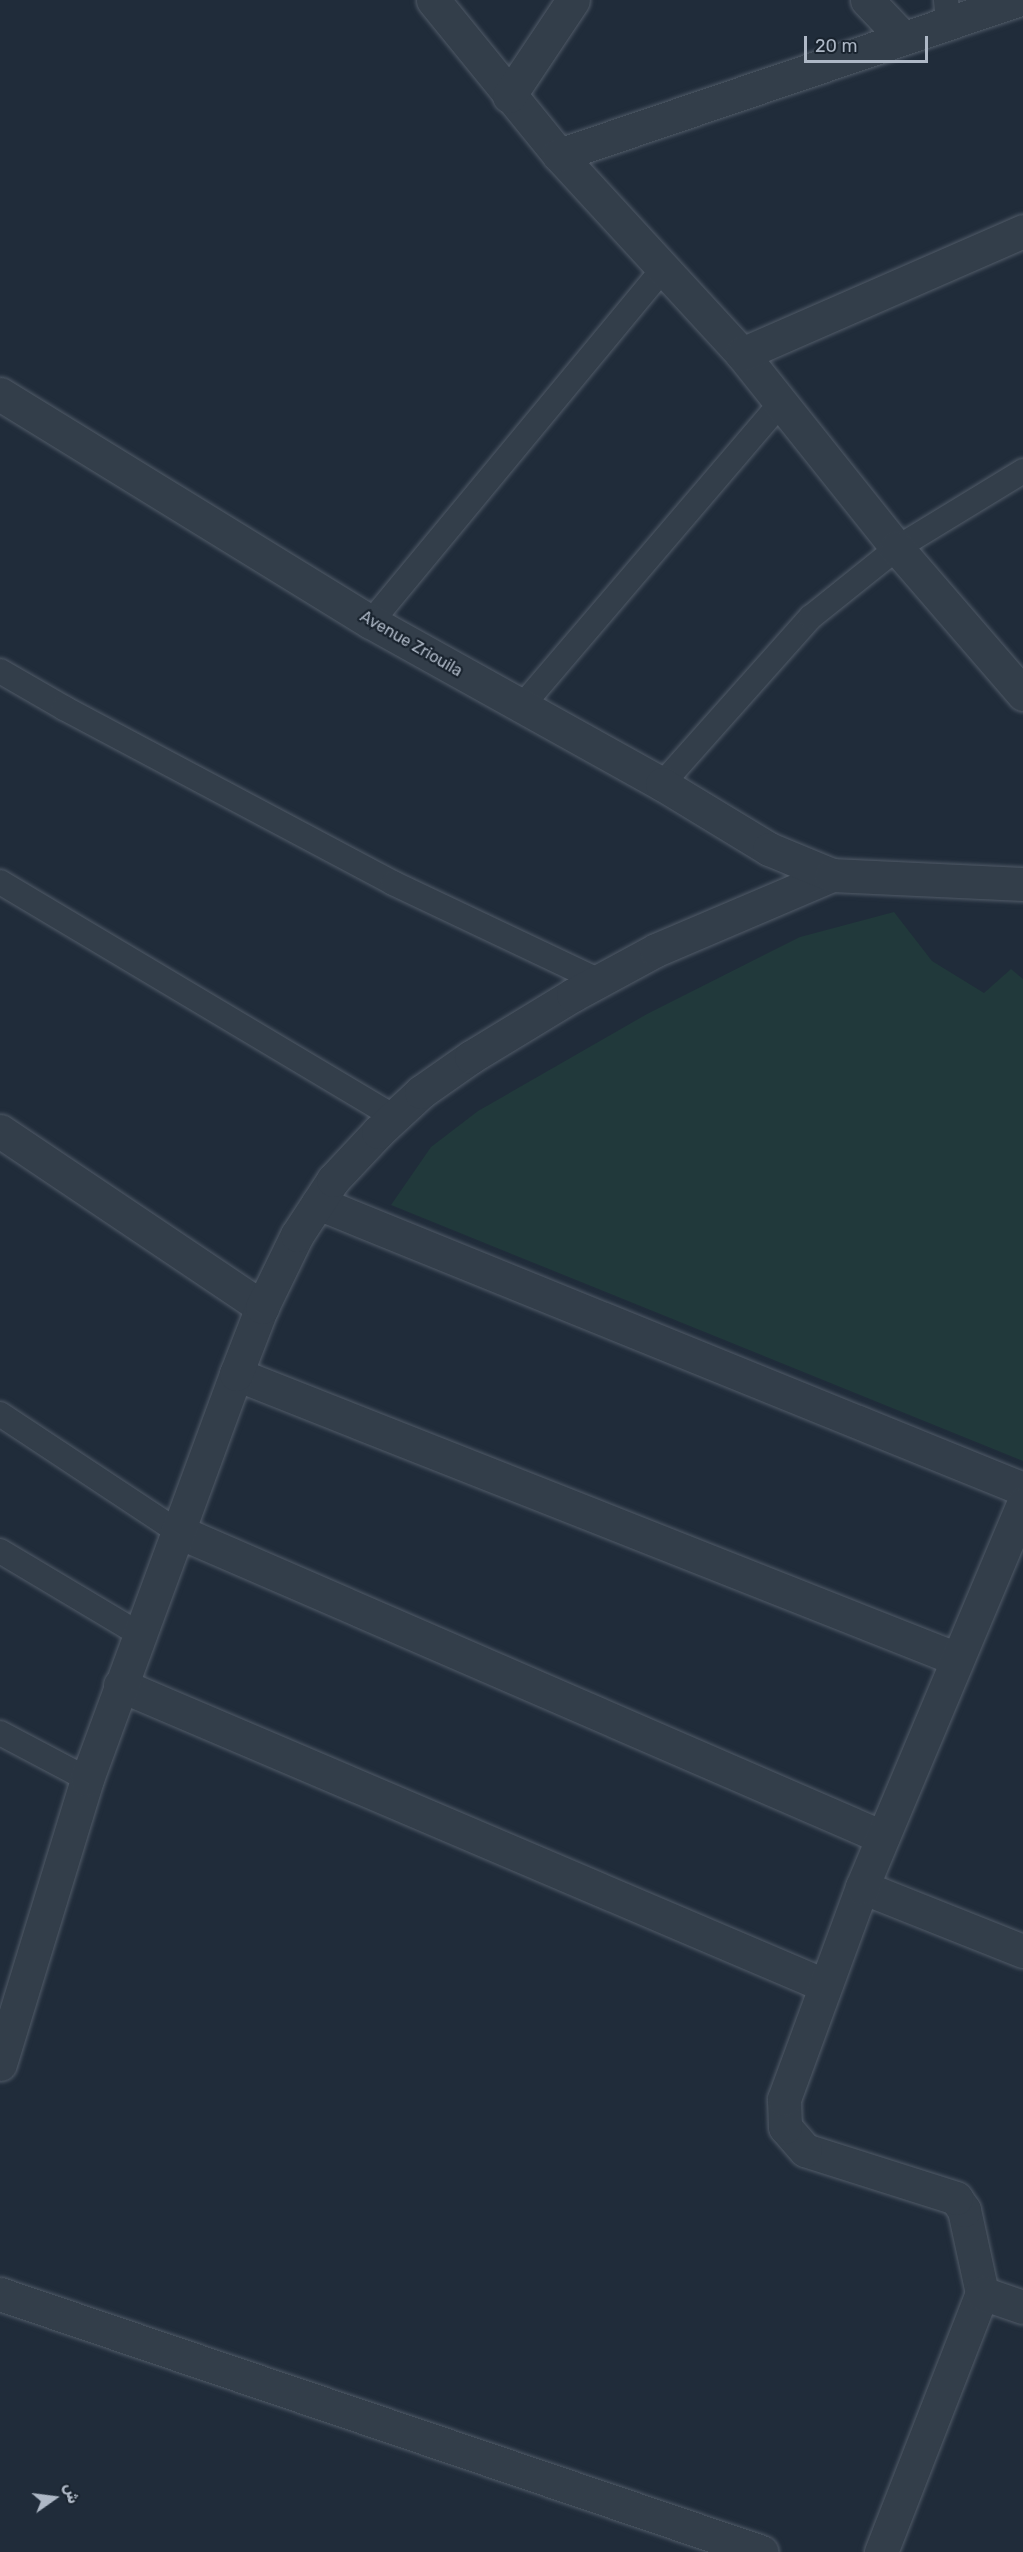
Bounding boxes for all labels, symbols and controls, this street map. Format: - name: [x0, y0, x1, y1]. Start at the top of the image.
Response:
- scale bar: [807, 24, 932, 62]
- text: 20 m: [815, 35, 857, 57]
- street label: Avenue Zriouila: [356, 607, 466, 681]
- north arrow: [24, 2468, 84, 2528]
- text: ش: [60, 2481, 84, 2506]

